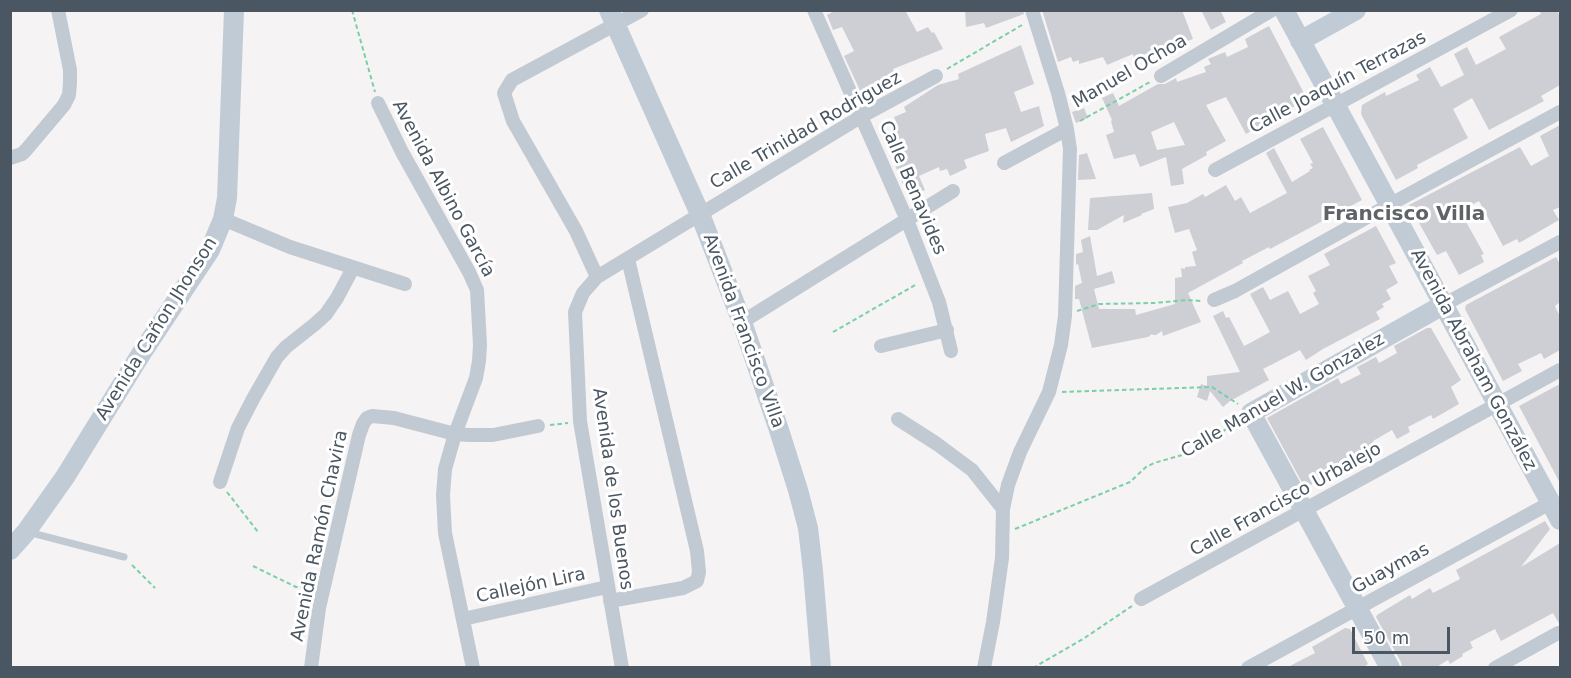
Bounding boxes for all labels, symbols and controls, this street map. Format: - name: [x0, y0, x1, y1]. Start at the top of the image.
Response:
- street label: Calle Joaquín Terrazas: [1246, 27, 1430, 139]
- street label: Manuel Ochoa: [1069, 30, 1191, 114]
- street label: Calle Trinidad Rodriguez: [707, 67, 905, 195]
- street label: Avenida Albino García: [387, 97, 499, 281]
- street label: Calle Benavides: [874, 118, 950, 258]
- district label: Francisco Villa: [1323, 203, 1485, 227]
- street label: Avenida Francisco Villa: [698, 231, 788, 431]
- street label: Avenida Cañon Jhonson: [92, 234, 222, 424]
- street label: Avenida Abraham González: [1405, 246, 1541, 474]
- street label: Calle Manuel W. Gonzalez: [1178, 329, 1388, 463]
- street label: Avenida de los Buenos: [587, 387, 637, 591]
- street label: Avenida Ramón Chavira: [287, 428, 353, 644]
- street label: Calle Francisco Urbalejo: [1187, 438, 1385, 562]
- street label: Guaymas: [1349, 539, 1433, 599]
- street label: Callejón Lira: [474, 564, 588, 608]
- scale bar: [1355, 615, 1452, 653]
- text: 50 m: [1363, 627, 1409, 648]

